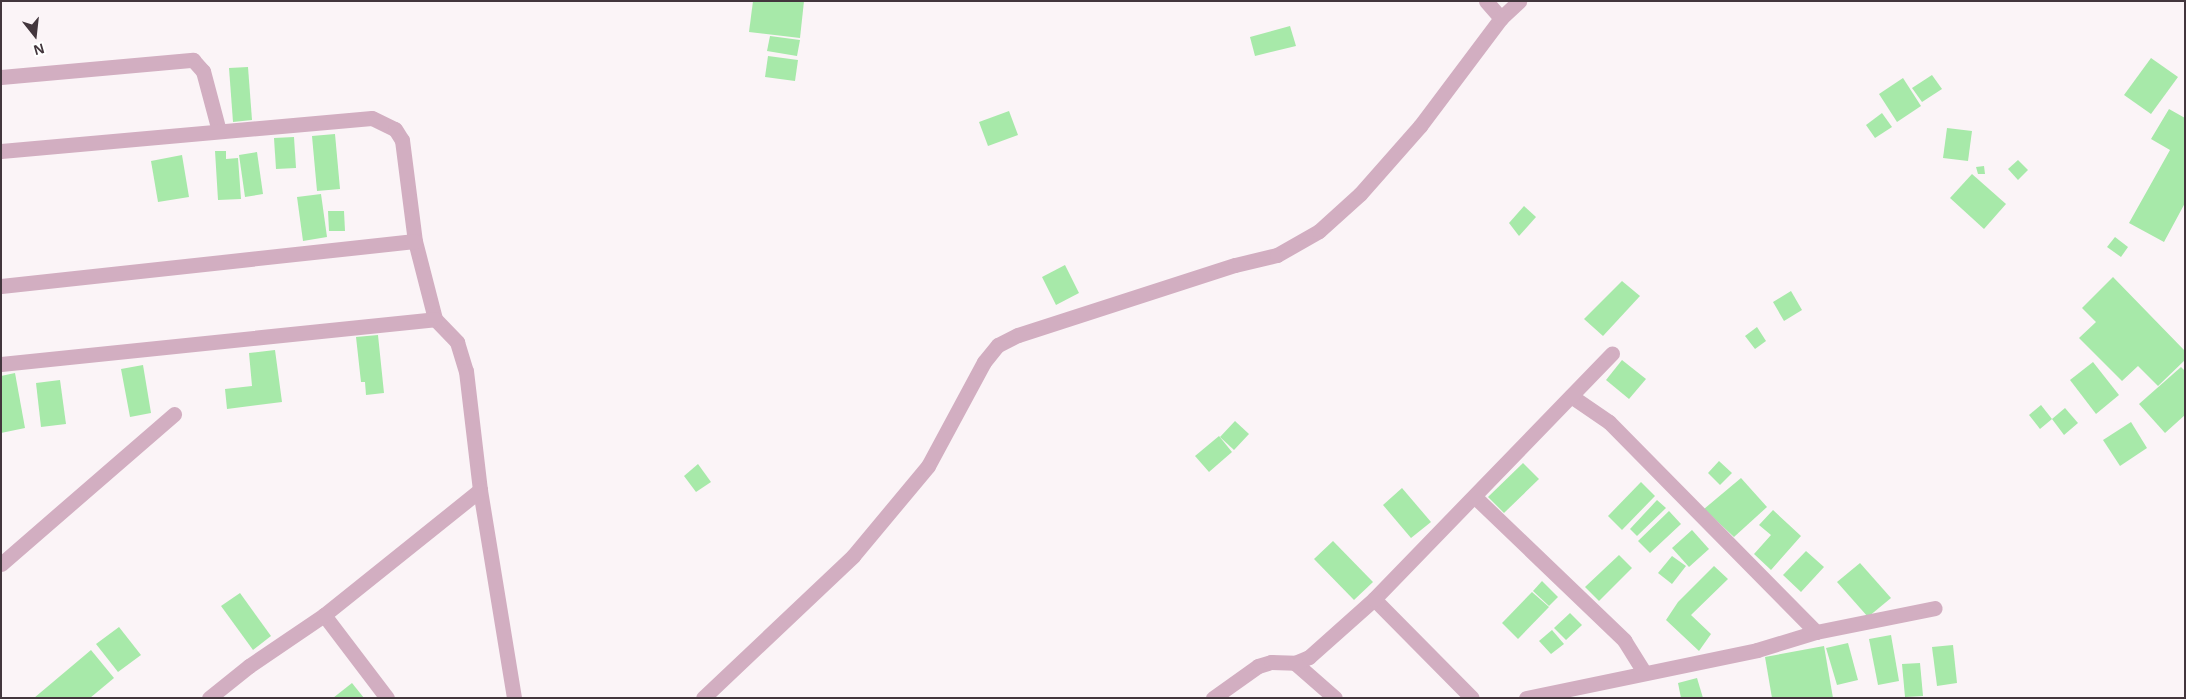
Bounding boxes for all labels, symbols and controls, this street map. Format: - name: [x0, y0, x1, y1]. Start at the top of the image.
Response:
- north arrow: [10, 10, 60, 60]
- text: N: [32, 40, 46, 59]

